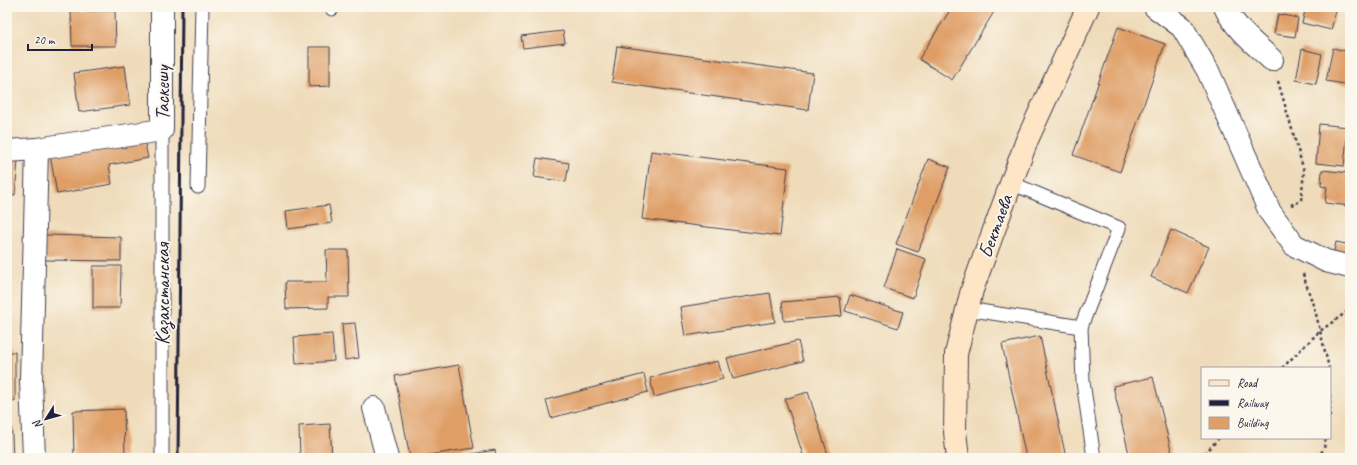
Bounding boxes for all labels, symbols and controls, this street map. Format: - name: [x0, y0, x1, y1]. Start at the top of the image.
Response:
- scale bar: [28, 26, 92, 52]
- text: 20 m: [34, 32, 56, 48]
- street label: Таскешу: [150, 63, 175, 120]
- street label: Бектаева: [972, 190, 1019, 261]
- street label: Казахстанская: [150, 241, 176, 345]
- legend: [1201, 367, 1331, 439]
- text: Road: [1237, 375, 1259, 391]
- text: Railway: [1237, 395, 1269, 411]
- north arrow: [26, 399, 66, 439]
- text: Building: [1237, 415, 1269, 431]
- text: N: [29, 416, 46, 432]

